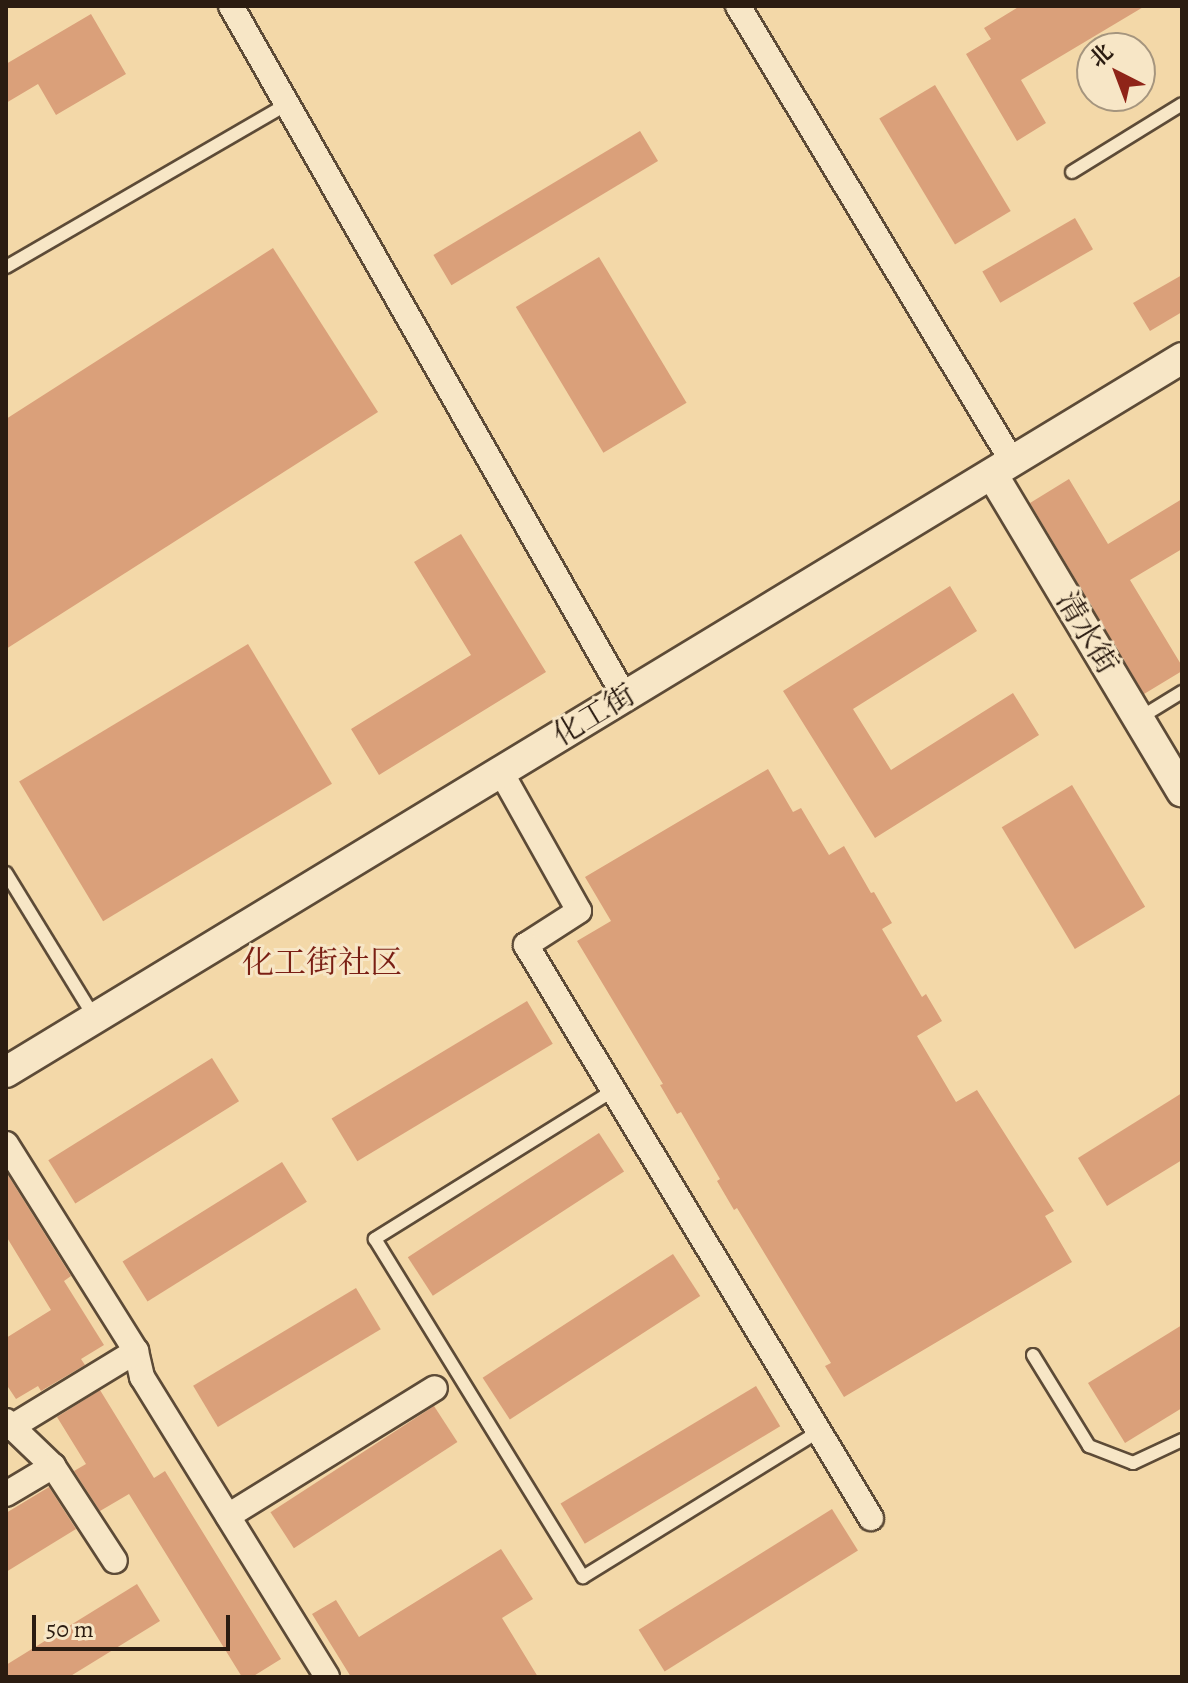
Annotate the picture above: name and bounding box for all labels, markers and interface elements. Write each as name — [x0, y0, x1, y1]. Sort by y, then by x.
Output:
north arrow — [1076, 32, 1156, 112]
text: 北 — [1083, 37, 1119, 74]
street label: 清水街 — [1048, 585, 1126, 681]
street label: 化工街 — [546, 676, 642, 754]
district label: 化工街社区 — [242, 943, 402, 981]
scale bar — [36, 1599, 234, 1649]
text: 50 m — [46, 1613, 94, 1645]

